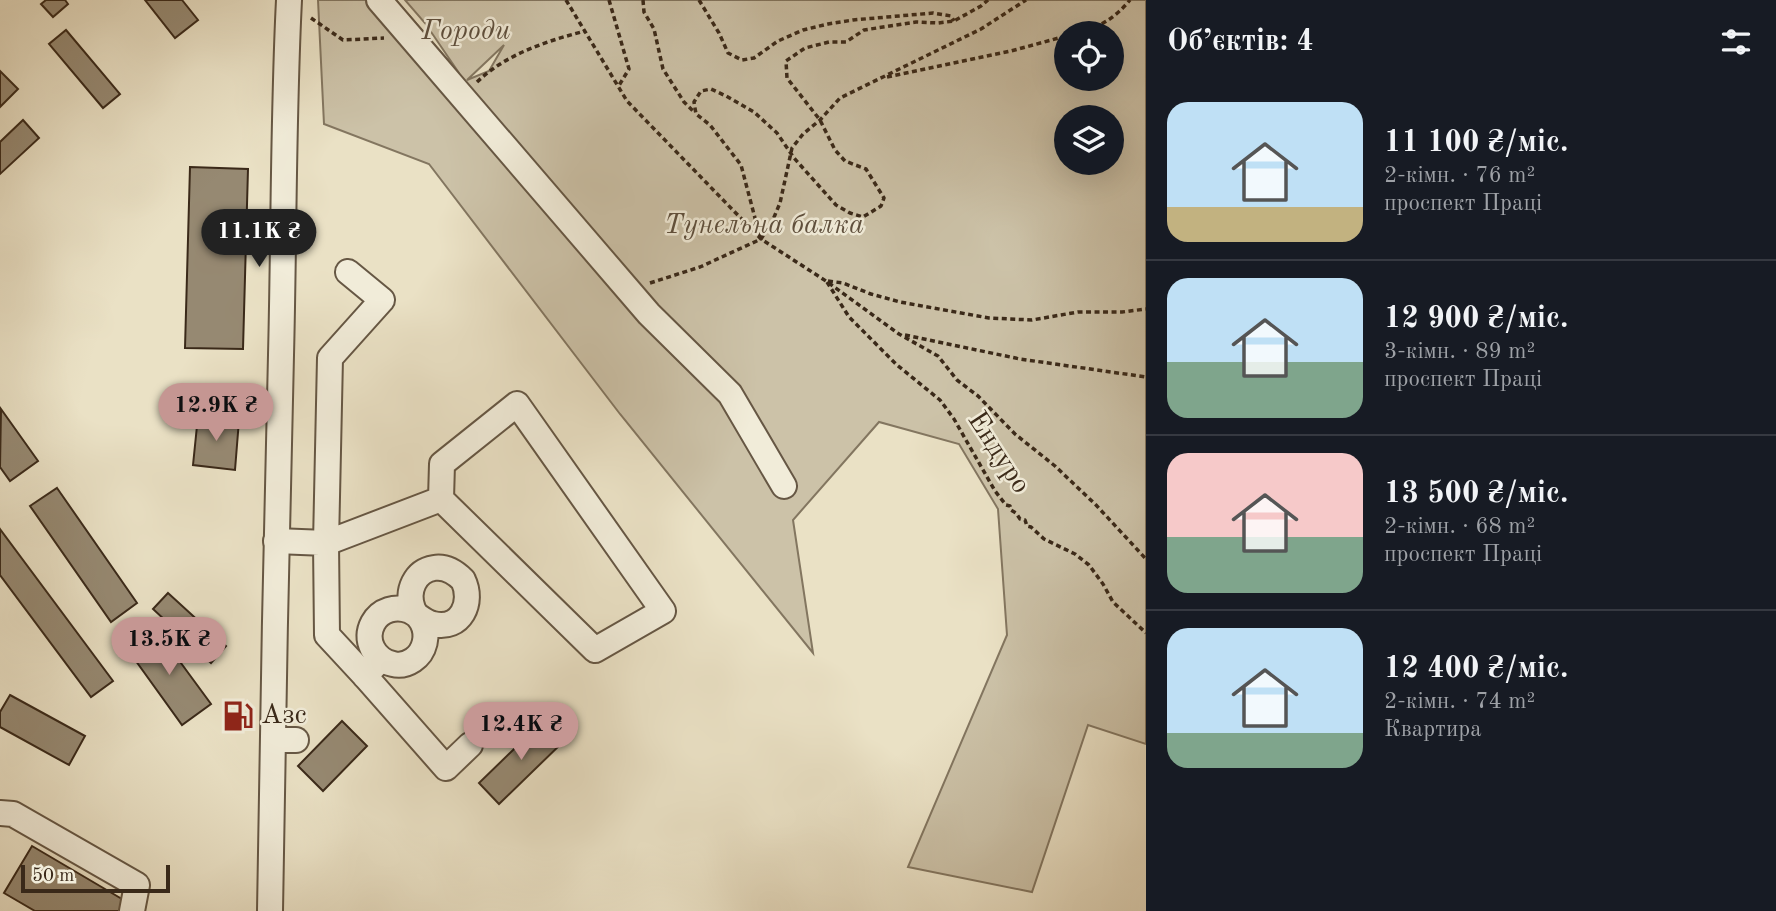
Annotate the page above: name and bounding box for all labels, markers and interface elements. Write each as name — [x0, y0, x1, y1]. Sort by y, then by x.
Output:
park label: Городи — [420, 18, 511, 46]
map controls — [1054, 21, 1124, 175]
button: locate — [1054, 21, 1124, 91]
icon: filters — [1717, 23, 1755, 61]
text: Об’єктів: 4 — [1167, 27, 1314, 57]
button: layers — [1054, 105, 1124, 175]
text: 11 100 ₴/міс. — [1384, 128, 1568, 158]
icon: home — [1223, 130, 1307, 214]
text: 2-кімн. · 76 m² — [1384, 164, 1535, 187]
text: проспект Праці — [1384, 192, 1542, 215]
pin: 11.1K ₴ — [194, 210, 324, 269]
park label: Тунельна балка — [664, 212, 864, 240]
text: 11.1K ₴ — [217, 220, 301, 243]
text: 12 900 ₴/міс. — [1384, 304, 1568, 334]
icon: home — [1223, 306, 1307, 390]
text: 3-кімн. · 89 m² — [1384, 340, 1535, 363]
text: проспект Праці — [1384, 368, 1542, 391]
pin: 12.9K ₴ — [151, 384, 281, 443]
text: 12.9K ₴ — [174, 394, 258, 417]
street label: Ендуро — [961, 407, 1035, 499]
text: 13 500 ₴/міс. — [1384, 479, 1568, 509]
icon: home — [1223, 481, 1307, 565]
text: 2-кімн. · 68 m² — [1384, 515, 1535, 538]
text: проспект Праці — [1384, 543, 1542, 566]
pin: 13.5K ₴ — [104, 618, 234, 677]
text: 13.5K ₴ — [127, 628, 211, 651]
text: 12 400 ₴/міс. — [1384, 654, 1568, 684]
icon: home — [1223, 656, 1307, 740]
text: 2-кімн. · 74 m² — [1384, 690, 1535, 713]
fuel station icon: Азс — [221, 699, 255, 733]
place label: Азс — [261, 702, 307, 730]
pin: 12.4K ₴ — [456, 702, 586, 762]
text: 12.4K ₴ — [479, 713, 563, 736]
text: Квартира — [1384, 718, 1482, 741]
scale bar — [21, 862, 170, 894]
text: 50 m — [32, 867, 74, 886]

